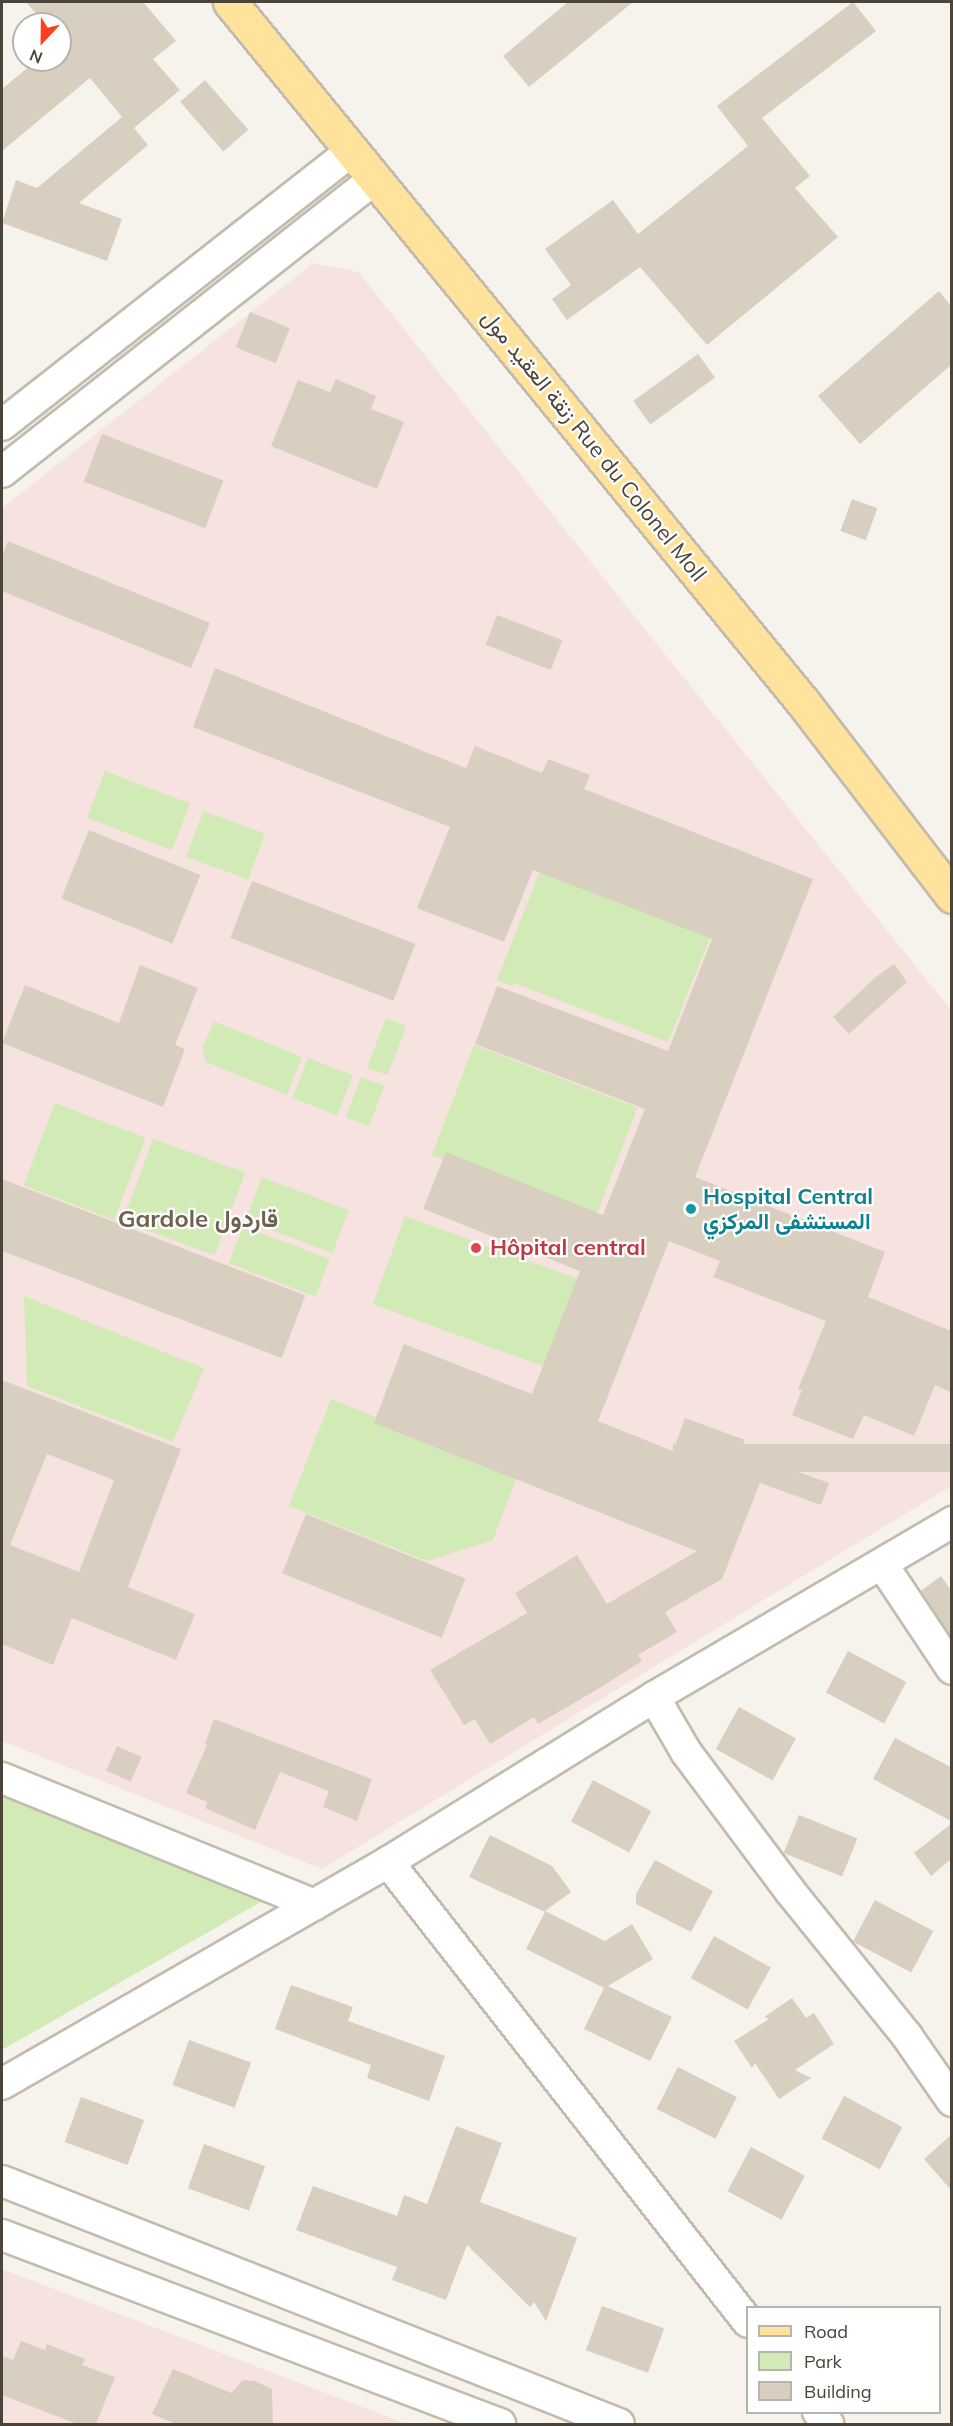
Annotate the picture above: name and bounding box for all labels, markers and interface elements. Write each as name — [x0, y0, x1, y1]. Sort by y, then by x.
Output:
north arrow — [12, 12, 72, 72]
text: N — [27, 45, 45, 68]
street label: زنقة العقيد مول Rue du Colonel Moll — [476, 305, 712, 587]
place label: Hospital Central المستشفى المركزي — [703, 1183, 873, 1234]
marker: Hospital Central المستشفى المركزي — [684, 1202, 698, 1216]
district label: Gardole قاردول — [118, 1205, 278, 1233]
place label: Hôpital central — [490, 1235, 646, 1261]
marker: Hôpital central — [467, 1239, 485, 1257]
legend — [746, 2306, 941, 2414]
text: Road — [804, 2320, 848, 2343]
text: Park — [804, 2350, 842, 2373]
text: Building — [804, 2380, 872, 2403]

